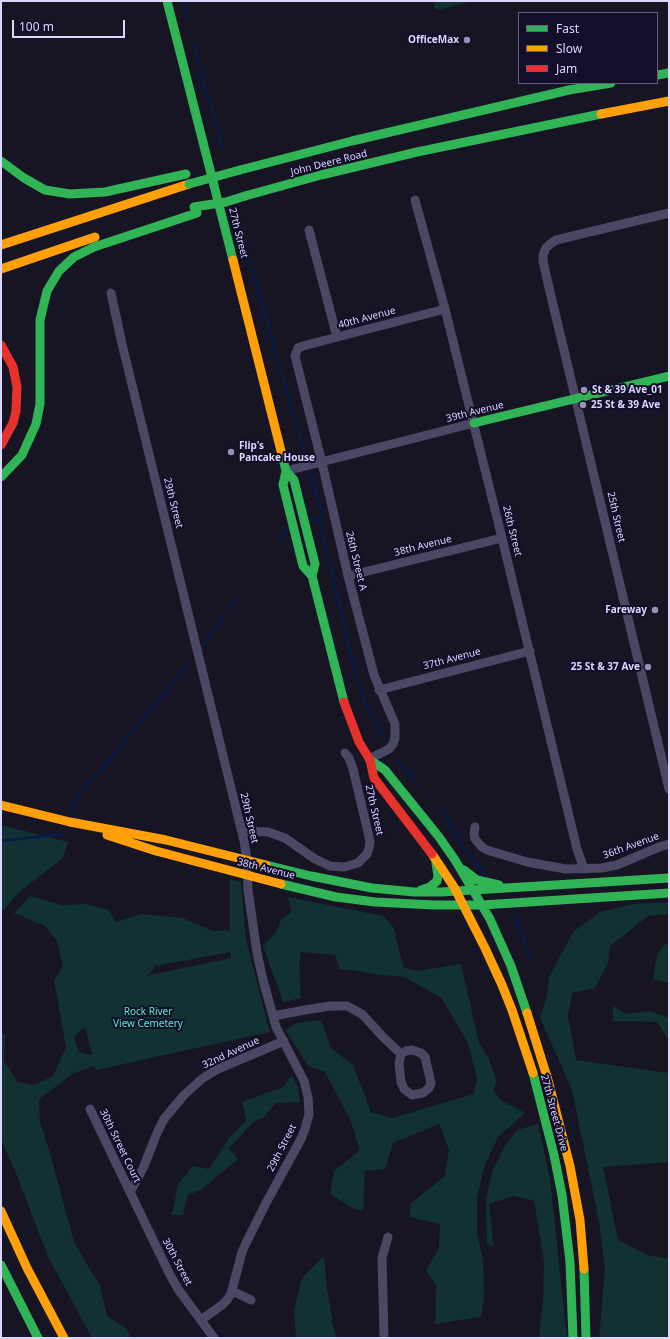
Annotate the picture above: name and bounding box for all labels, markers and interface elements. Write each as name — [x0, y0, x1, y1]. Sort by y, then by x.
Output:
scale bar — [14, 12, 127, 38]
legend — [518, 12, 658, 84]
text: 100 m — [19, 18, 54, 35]
text: Fast — [556, 20, 579, 37]
place label: OfficeMax — [408, 34, 459, 46]
marker: OfficeMax — [462, 35, 472, 45]
text: Slow — [556, 40, 582, 57]
text: Jam — [556, 60, 577, 77]
street label: John Deere Road — [289, 148, 369, 178]
street label: 27th Street — [226, 206, 250, 260]
street label: 40th Avenue — [337, 305, 397, 331]
place label: St & 39 Ave_01 — [592, 384, 663, 396]
marker: St & 39 Ave_01 — [579, 385, 589, 395]
street label: 39th Avenue — [445, 399, 505, 425]
place label: 25 St & 39 Ave — [591, 399, 660, 411]
marker: 25 St & 39 Ave — [578, 400, 588, 410]
place label: Flip's Pancake House — [239, 440, 315, 464]
marker: Flip's Pancake House — [226, 447, 236, 457]
street label: 29th Street — [161, 476, 185, 530]
street label: 25th Street — [604, 490, 628, 544]
street label: 26th Street — [500, 504, 524, 558]
street label: 26th Street A — [343, 530, 369, 592]
street label: 38th Avenue — [393, 533, 453, 559]
place label: Fareway — [605, 604, 647, 616]
marker: Fareway — [650, 605, 660, 615]
street label: 37th Avenue — [422, 646, 482, 672]
place label: 25 St & 37 Ave — [571, 661, 640, 673]
marker: 25 St & 37 Ave — [643, 662, 653, 672]
street label: 27th Street — [362, 783, 386, 837]
street label: 29th Street — [237, 791, 261, 845]
street label: 36th Avenue — [601, 830, 661, 862]
street label: 38th Avenue — [236, 856, 296, 882]
park label: Rock River View Cemetery — [113, 1006, 183, 1030]
street label: 32nd Avenue — [201, 1035, 261, 1071]
street label: 27th Street Drive — [538, 1073, 570, 1153]
street label: 30th Street Court — [97, 1107, 143, 1185]
street label: 29th Street — [265, 1122, 299, 1174]
street label: 30th Street — [160, 1236, 194, 1288]

